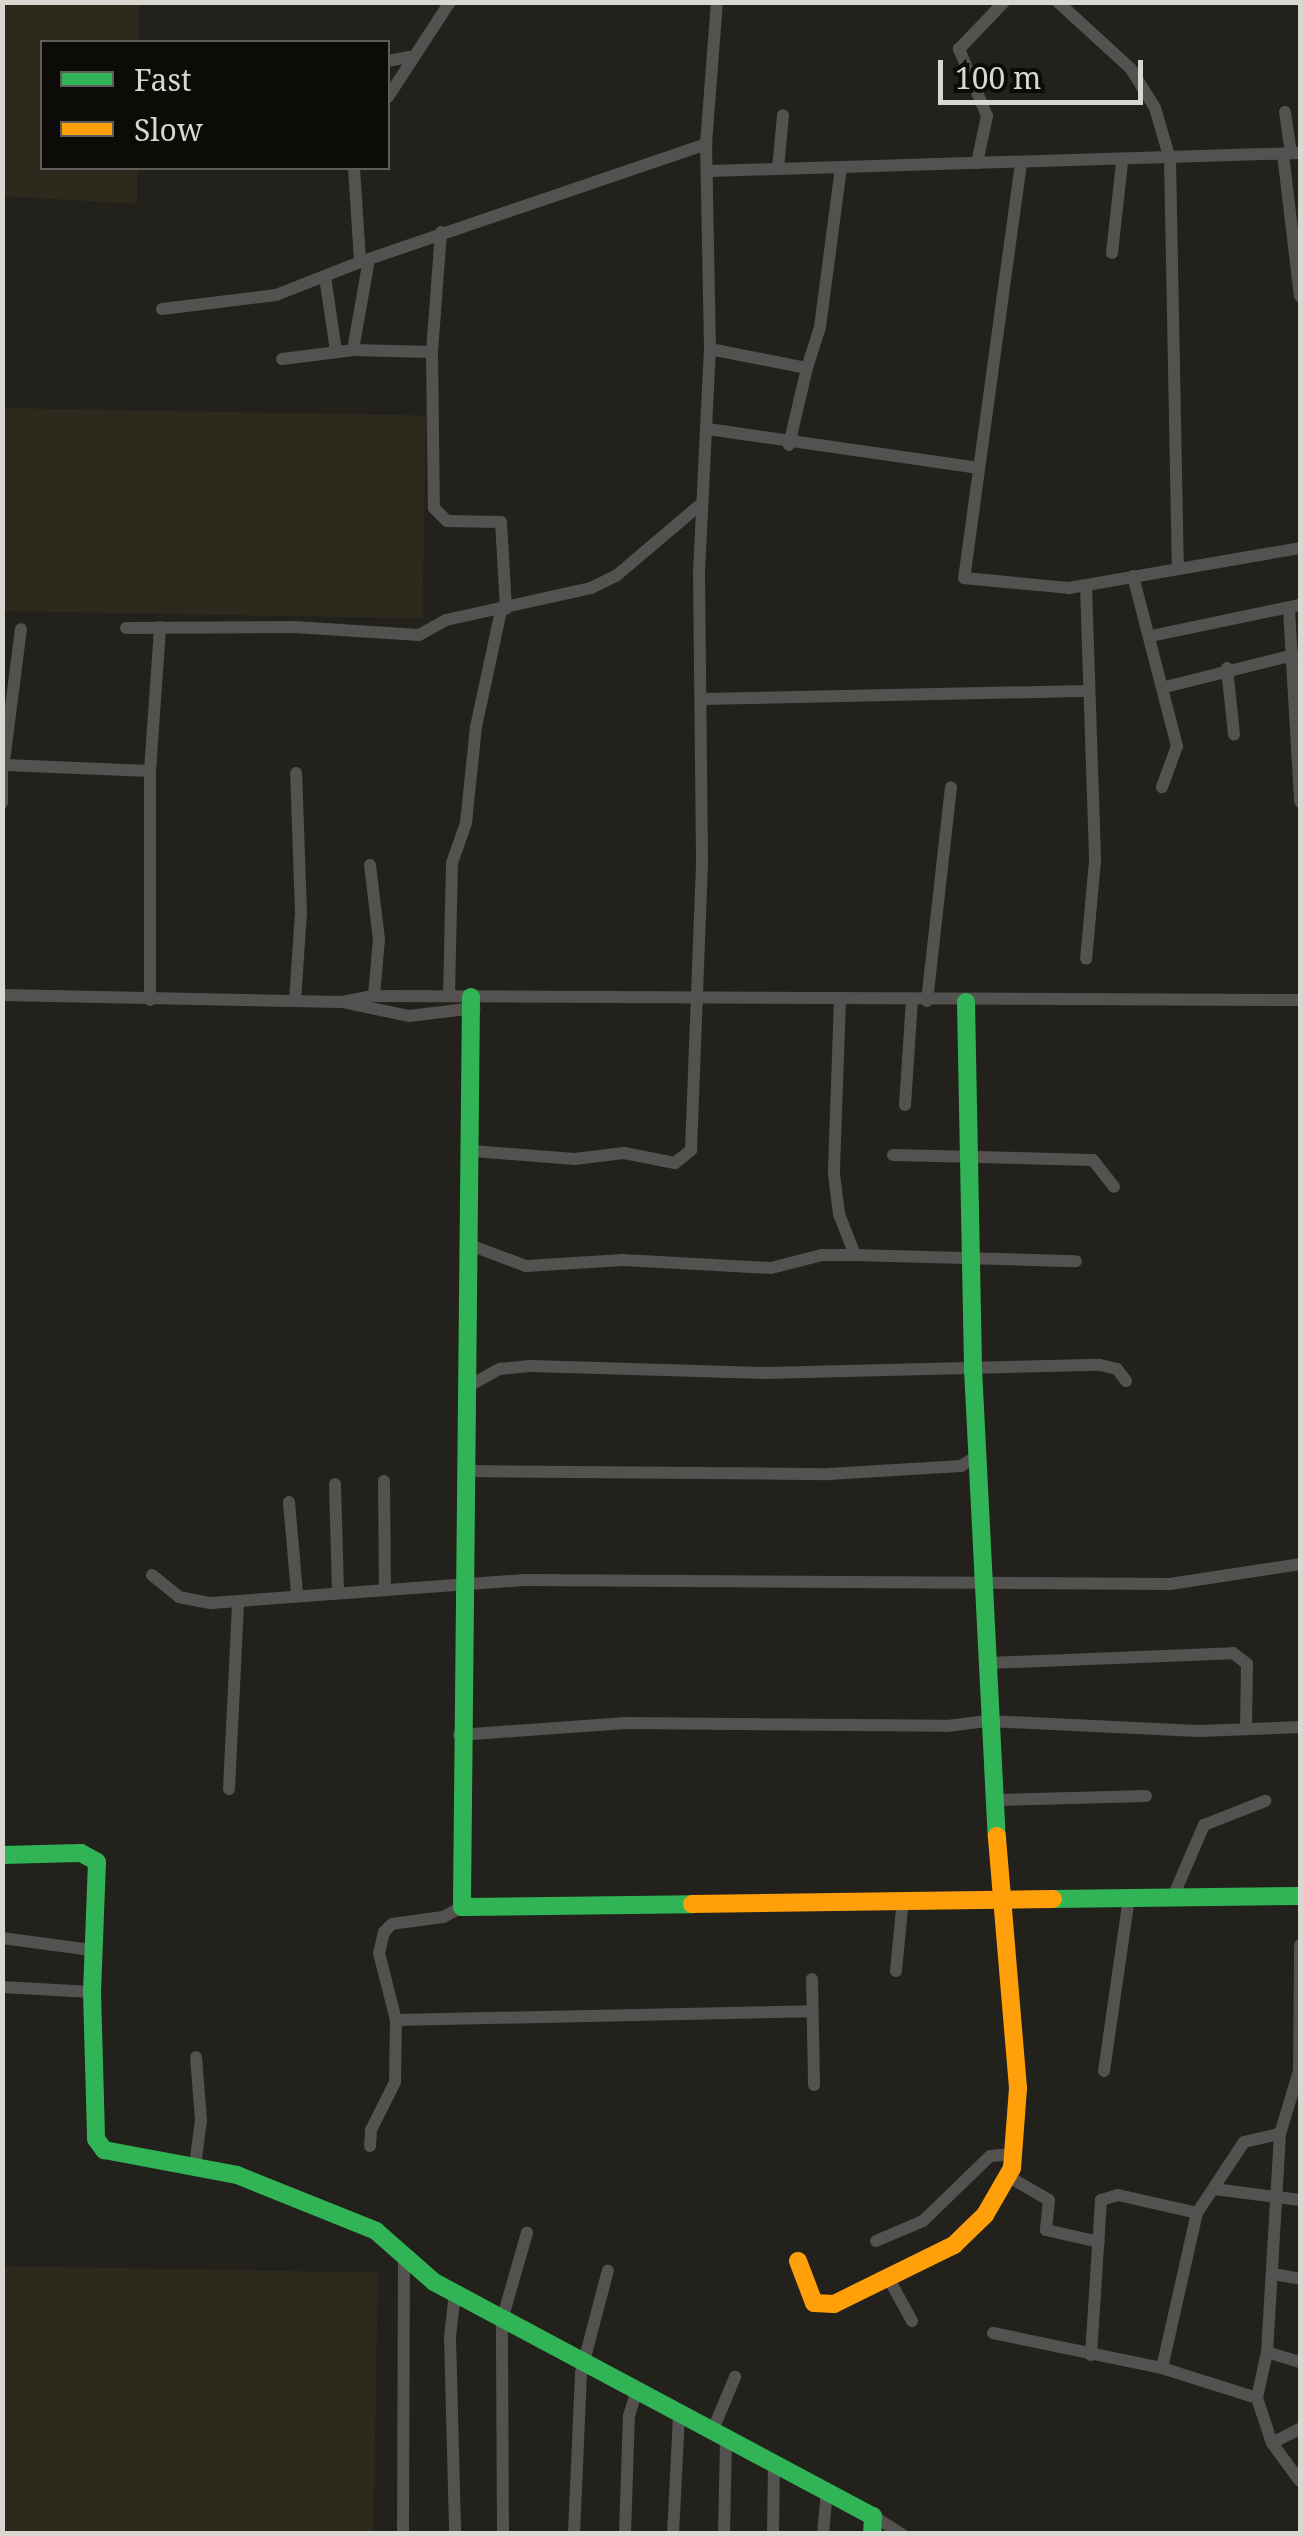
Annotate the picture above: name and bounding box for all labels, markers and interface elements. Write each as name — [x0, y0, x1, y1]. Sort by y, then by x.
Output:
legend — [40, 40, 390, 170]
scale bar — [943, 40, 1148, 102]
text: 100 m — [955, 57, 1041, 98]
text: Fast — [134, 59, 191, 100]
text: Slow — [134, 109, 203, 150]

